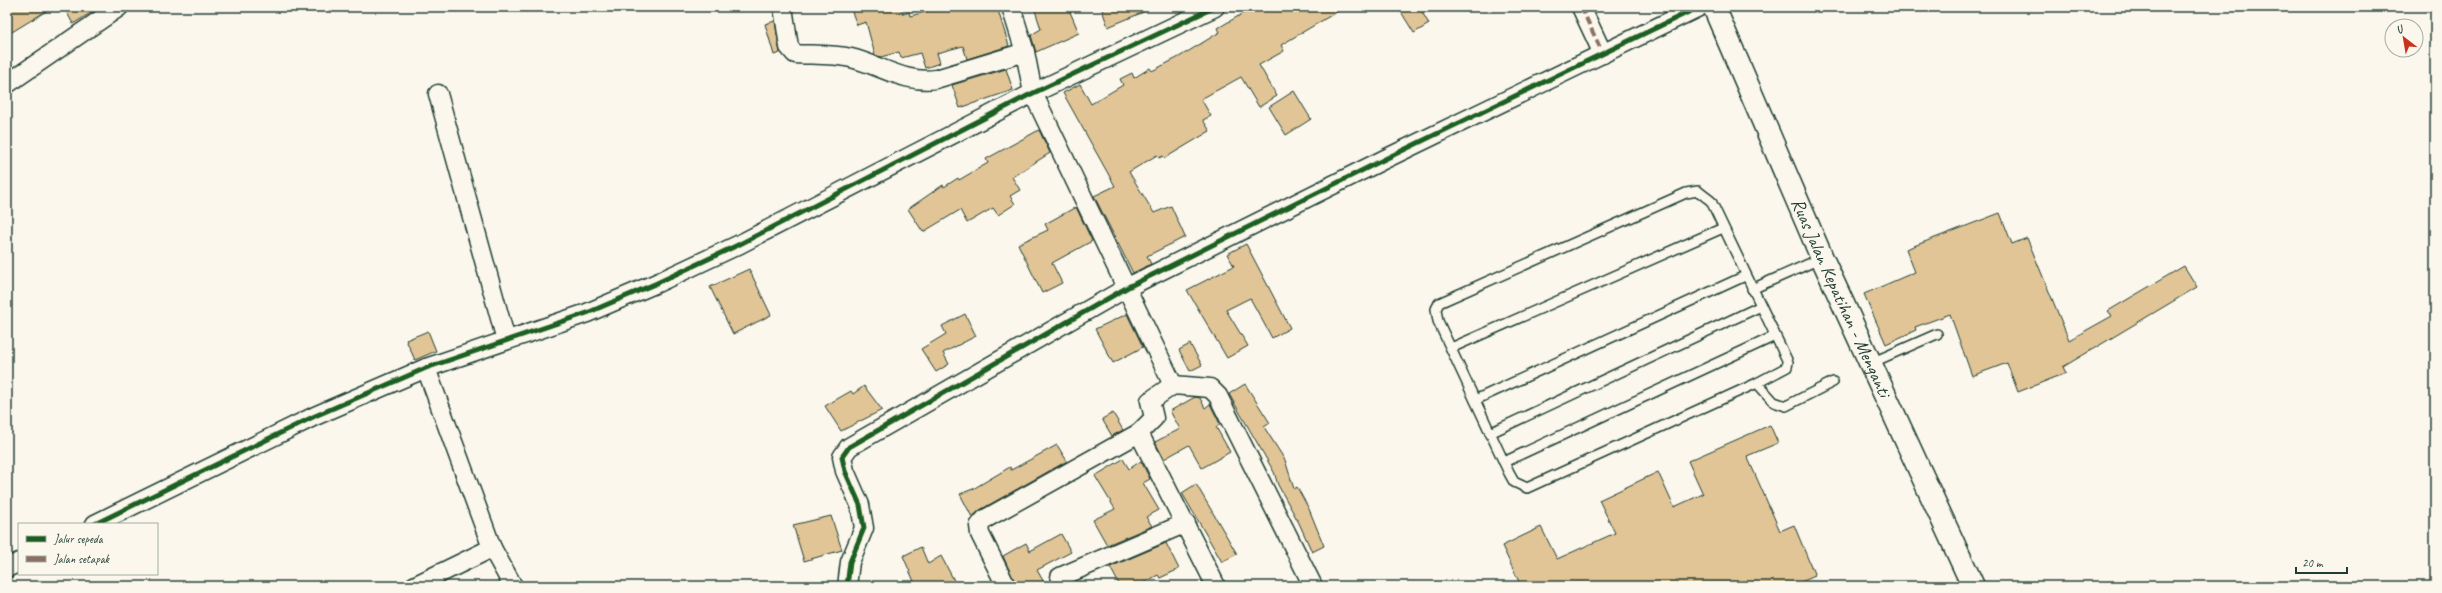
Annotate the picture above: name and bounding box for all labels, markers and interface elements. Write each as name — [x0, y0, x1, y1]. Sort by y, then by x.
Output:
north arrow — [2384, 18, 2424, 58]
text: U — [2393, 21, 2407, 37]
street label: Ruas Jalan Kepatihan - Menganti — [1786, 194, 1897, 403]
legend — [18, 523, 158, 575]
text: Jalur sepeda — [53, 531, 104, 547]
scale bar — [2296, 549, 2347, 575]
text: Jalan setapak — [53, 551, 110, 567]
text: 20 m — [2302, 555, 2324, 571]

